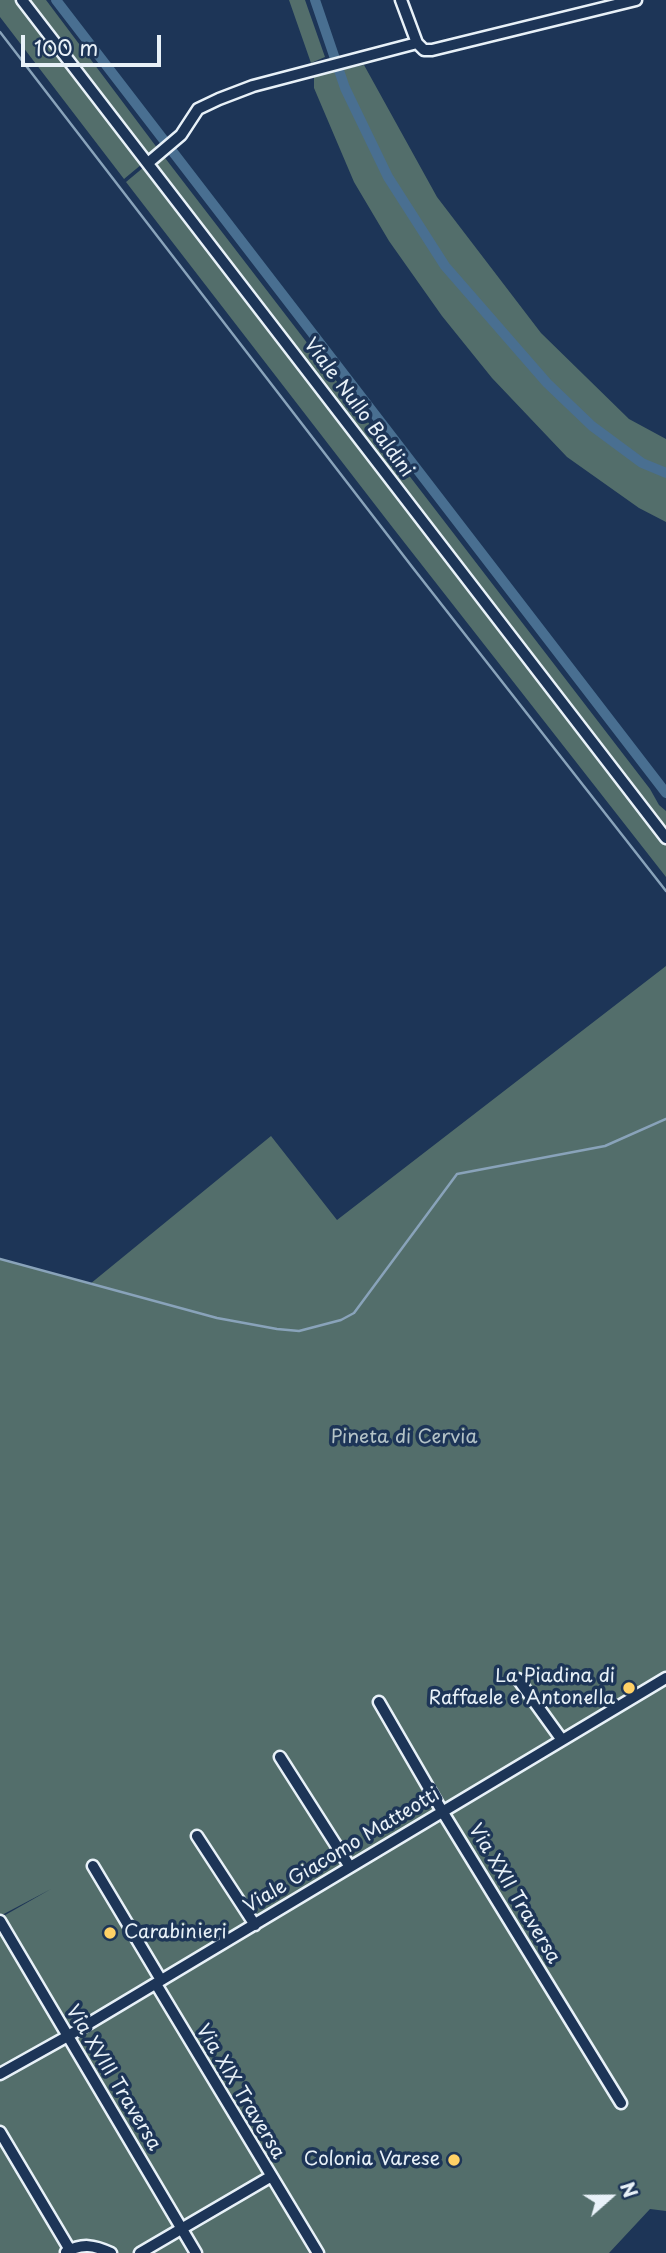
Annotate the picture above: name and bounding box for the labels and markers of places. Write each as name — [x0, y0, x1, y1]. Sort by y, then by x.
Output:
place label: La Piadina di Raffaele e Antonella — [428, 1666, 615, 1710]
marker: La Piadina di Raffaele e Antonella — [621, 1680, 637, 1696]
place label: Carabinieri — [124, 1922, 227, 1944]
marker: Carabinieri — [102, 1925, 118, 1941]
place label: Colonia Varese — [304, 2149, 440, 2171]
marker: Colonia Varese — [446, 2152, 462, 2168]

